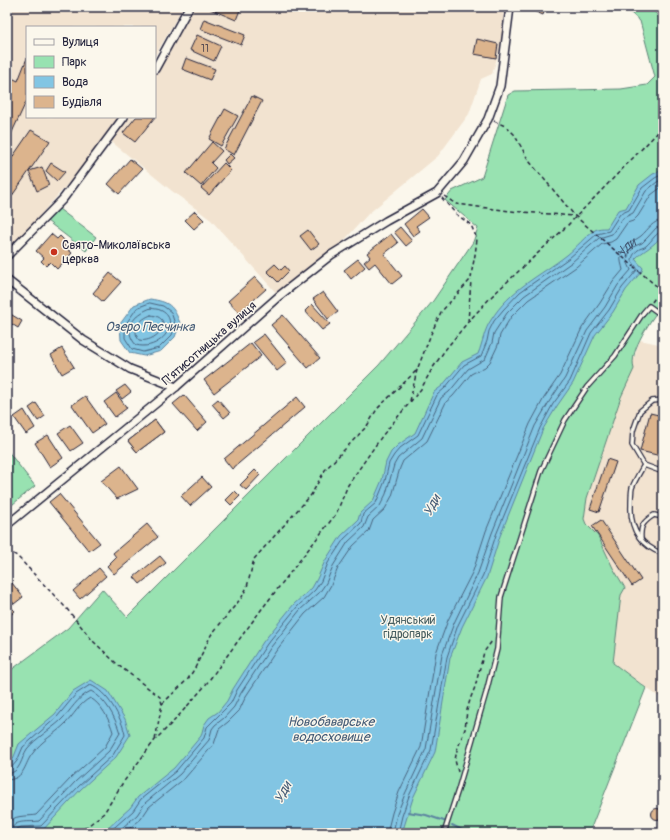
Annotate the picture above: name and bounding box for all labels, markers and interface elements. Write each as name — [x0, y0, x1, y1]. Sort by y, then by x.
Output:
legend — [26, 26, 156, 118]
text: Вулиця — [62, 35, 99, 50]
house number: 11 — [201, 43, 209, 55]
text: Парк — [62, 55, 87, 70]
text: Вода — [62, 75, 88, 90]
text: Будівля — [62, 95, 102, 110]
water label: Уди — [614, 233, 641, 259]
place label: Свято-Миколаївська церква — [62, 238, 171, 267]
marker: Свято-Миколаївська церква — [49, 247, 59, 257]
street label: П’ятисотницька вулиця — [159, 298, 260, 388]
water label: Озеро Песчинка — [105, 319, 196, 335]
water label: Уди — [420, 490, 445, 519]
park label: Удянський гідропарк — [381, 613, 436, 642]
water label: Новобаварське водосховище — [288, 714, 376, 745]
water label: Уди — [271, 777, 296, 806]

